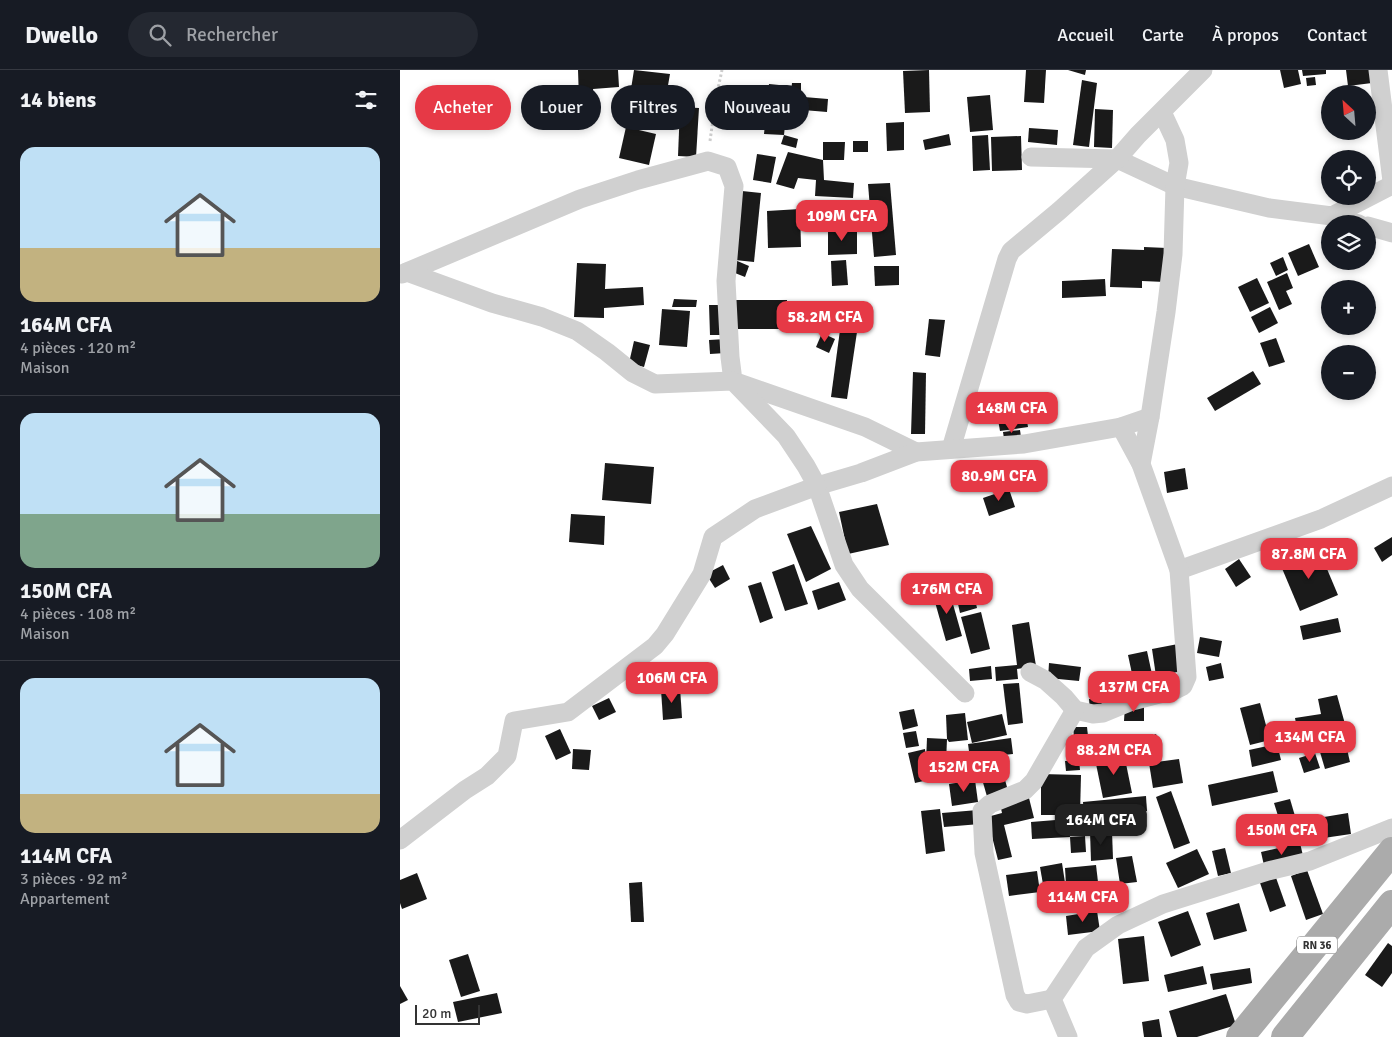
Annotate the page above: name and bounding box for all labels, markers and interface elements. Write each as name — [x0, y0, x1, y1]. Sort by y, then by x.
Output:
search box — [128, 12, 478, 57]
text: Dwello — [25, 20, 98, 50]
icon: search — [146, 21, 174, 49]
text: Rechercher — [186, 23, 278, 47]
text: Accueil — [1057, 24, 1114, 46]
text: Carte — [1142, 24, 1184, 46]
text: À propos — [1212, 24, 1279, 46]
text: Contact — [1307, 24, 1367, 46]
chip: Acheter — [415, 85, 511, 130]
chip: Louer — [521, 85, 601, 130]
chip: Filtres — [611, 85, 695, 130]
chip: Nouveau — [705, 85, 809, 130]
north arrow — [1321, 85, 1376, 140]
map controls — [1321, 85, 1376, 400]
icon: filters — [352, 86, 380, 114]
text: 14 biens — [20, 87, 96, 113]
button: locate — [1321, 150, 1376, 205]
icon: home — [155, 180, 245, 270]
pin: 109M CFA — [790, 200, 894, 242]
text: 109M CFA — [807, 206, 877, 226]
button: layers — [1321, 215, 1376, 270]
button: + — [1321, 280, 1376, 335]
pin: 58.2M CFA — [768, 300, 882, 343]
text: 58.2M CFA — [788, 307, 862, 327]
text: 164M CFA — [20, 312, 112, 338]
text: 4 pièces · 120 m² — [20, 338, 136, 358]
button: − — [1321, 345, 1376, 400]
text: Maison — [20, 358, 69, 378]
pin: 148M CFA — [960, 392, 1064, 434]
text: 148M CFA — [977, 398, 1047, 418]
icon: home — [155, 445, 245, 535]
pin: 80.9M CFA — [942, 460, 1056, 502]
text: 80.9M CFA — [962, 466, 1036, 486]
pin: 87.8M CFA — [1252, 538, 1366, 580]
text: 87.8M CFA — [1272, 544, 1346, 564]
pin: 176M CFA — [895, 572, 999, 615]
text: 150M CFA — [20, 578, 112, 604]
text: 176M CFA — [912, 579, 982, 599]
text: 4 pièces · 108 m² — [20, 604, 136, 624]
text: Maison — [20, 624, 69, 644]
pin: 106M CFA — [620, 662, 724, 704]
text: 106M CFA — [637, 668, 707, 688]
pin: 137M CFA — [1082, 670, 1186, 713]
text: 137M CFA — [1099, 677, 1169, 697]
icon: home — [155, 710, 245, 800]
pin: 134M CFA — [1258, 720, 1362, 763]
text: 134M CFA — [1275, 727, 1345, 747]
pin: 88.2M CFA — [1057, 734, 1171, 776]
text: 88.2M CFA — [1077, 740, 1151, 760]
pin: 152M CFA — [912, 750, 1016, 793]
text: 152M CFA — [929, 757, 999, 777]
pin: 164M CFA — [1049, 804, 1153, 846]
text: 164M CFA — [1066, 810, 1136, 830]
pin: 150M CFA — [1230, 814, 1334, 856]
text: 150M CFA — [1247, 820, 1317, 840]
text: 114M CFA — [20, 843, 112, 869]
text: 3 pièces · 92 m² — [20, 869, 128, 889]
pin: 114M CFA — [1031, 880, 1135, 923]
text: 114M CFA — [1048, 887, 1118, 907]
text: Appartement — [20, 889, 110, 909]
road number: RN 36 — [1297, 936, 1337, 954]
scale bar — [415, 1002, 480, 1025]
text: 20 m — [422, 1005, 451, 1022]

